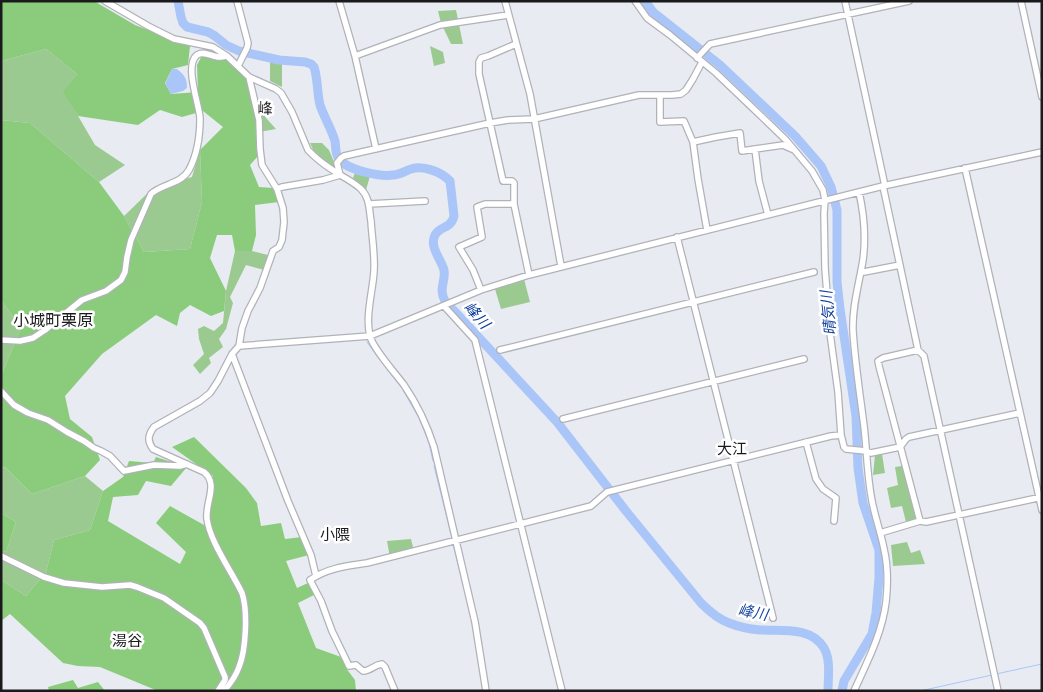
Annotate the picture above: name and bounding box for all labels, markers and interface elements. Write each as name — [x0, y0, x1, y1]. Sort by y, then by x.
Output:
district label: 峰 — [257, 99, 273, 118]
water label: 晴気川 — [816, 288, 840, 336]
water label: 峰川 — [460, 297, 495, 334]
district label: 小城町栗原 — [13, 310, 93, 331]
district label: 大江 — [717, 439, 747, 458]
district label: 小隈 — [320, 525, 350, 544]
water label: 峰川 — [737, 600, 771, 624]
district label: 湯谷 — [112, 631, 142, 650]

